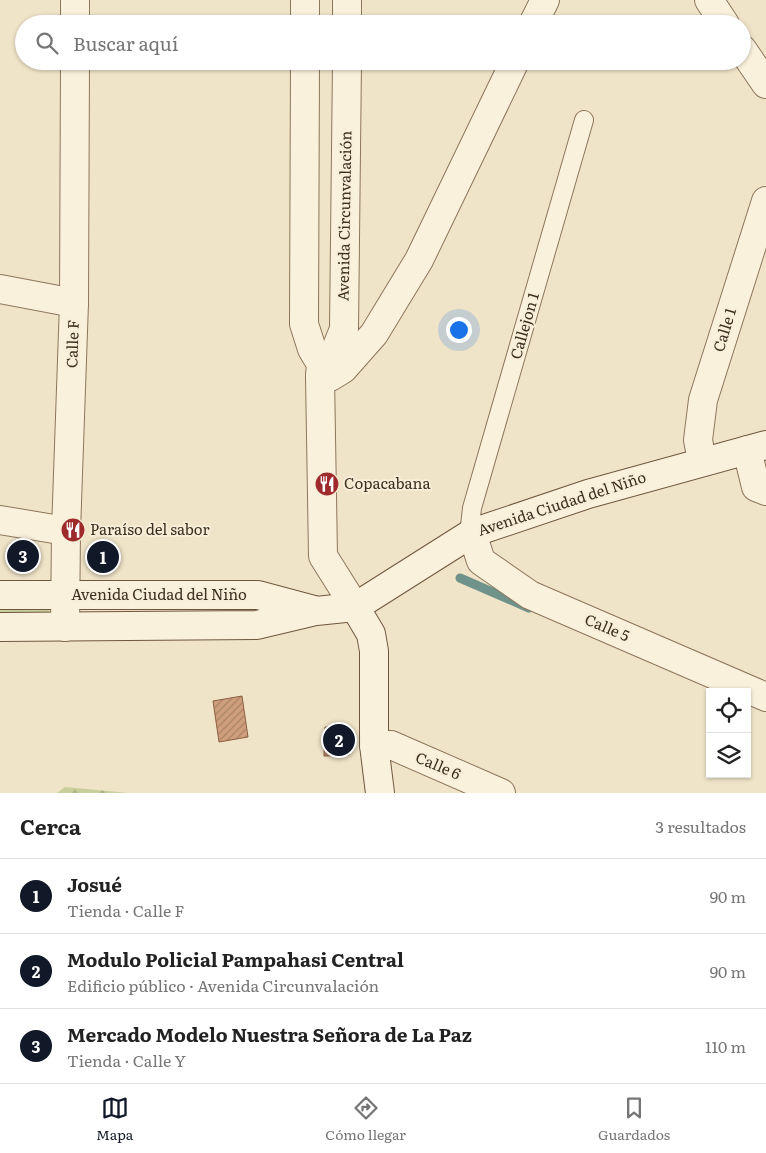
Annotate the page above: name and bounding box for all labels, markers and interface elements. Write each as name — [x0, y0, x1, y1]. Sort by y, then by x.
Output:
search box — [15, 15, 751, 70]
icon: search — [33, 29, 61, 57]
text: Buscar aquí — [73, 29, 178, 57]
street label: Avenida Circunvalación — [331, 130, 356, 301]
street label: Callejon 1 — [503, 290, 544, 362]
street label: Calle 1 — [706, 305, 741, 355]
your location — [446, 317, 472, 343]
street label: Calle F — [59, 319, 84, 369]
street label: Avenida Ciudad del Niño — [474, 464, 649, 541]
restaurant icon: Copacabana — [314, 471, 340, 497]
place label: Copacabana — [344, 471, 431, 494]
restaurant icon: Paraíso del sabor — [60, 517, 86, 543]
place label: Paraíso del sabor — [90, 517, 210, 540]
pin: 3 — [7, 537, 39, 575]
pin: 1 — [87, 538, 119, 576]
street label: Avenida Ciudad del Niño — [71, 582, 247, 605]
street label: Calle 5 — [582, 607, 634, 646]
map controls — [706, 688, 751, 778]
button: locate — [706, 688, 751, 733]
pin: 2 — [323, 721, 355, 759]
button: layers — [706, 733, 751, 778]
street label: Calle 6 — [412, 745, 465, 784]
text: Cerca — [20, 810, 81, 841]
text: 3 resultados — [655, 814, 746, 838]
text: Josué — [67, 870, 122, 898]
text: 1 — [33, 884, 39, 908]
text: 90 m — [710, 884, 746, 908]
text: Tienda · Calle F — [67, 898, 184, 922]
text: Modulo Policial Pampahasi Central — [67, 945, 404, 973]
text: 2 — [32, 959, 40, 983]
text: 90 m — [710, 959, 746, 983]
text: Edificio público · Avenida Circunvalación — [67, 973, 379, 997]
text: Mercado Modelo Nuestra Señora de La Paz — [67, 1020, 472, 1048]
text: 3 — [32, 1034, 40, 1058]
text: 110 m — [705, 1034, 746, 1058]
text: Tienda · Calle Y — [67, 1048, 186, 1072]
tab: Mapa — [96, 1094, 133, 1144]
tab: Cómo llegar — [325, 1094, 406, 1144]
tab: Guardados — [598, 1094, 670, 1144]

